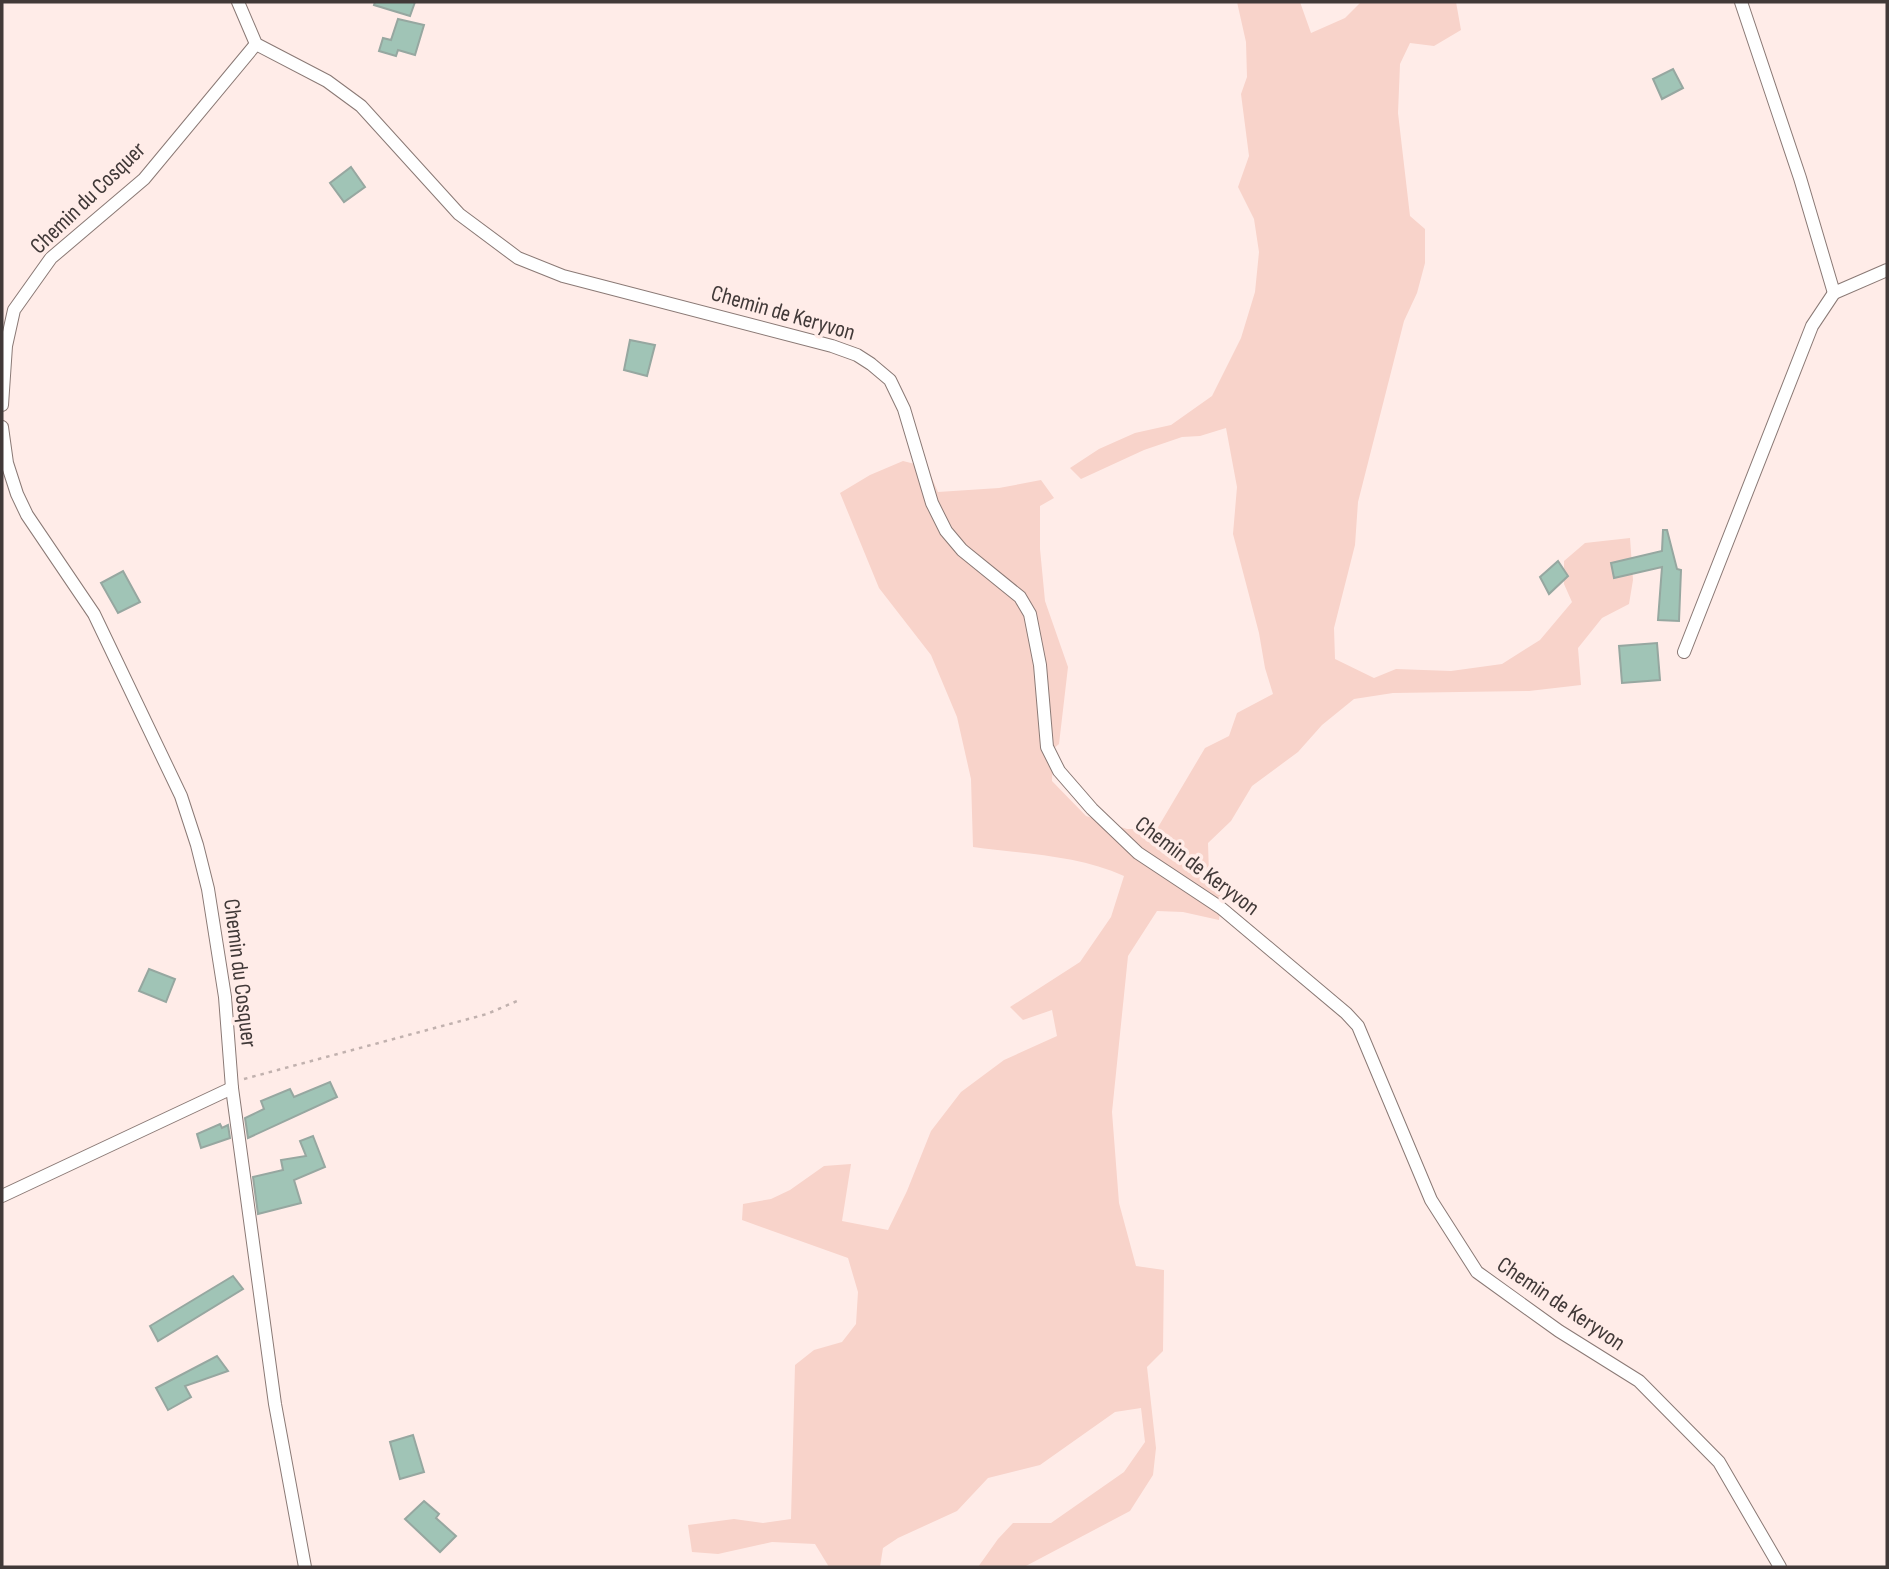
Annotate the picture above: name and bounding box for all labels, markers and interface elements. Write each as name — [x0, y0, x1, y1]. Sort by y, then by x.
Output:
street label: Chemin du Cosquer — [25, 136, 152, 260]
street label: Chemin de Keryvon — [708, 279, 858, 347]
street label: Chemin de Keryvon — [1129, 810, 1265, 922]
street label: Chemin du Cosquer — [217, 897, 263, 1049]
street label: Chemin de Keryvon — [1492, 1251, 1630, 1357]

